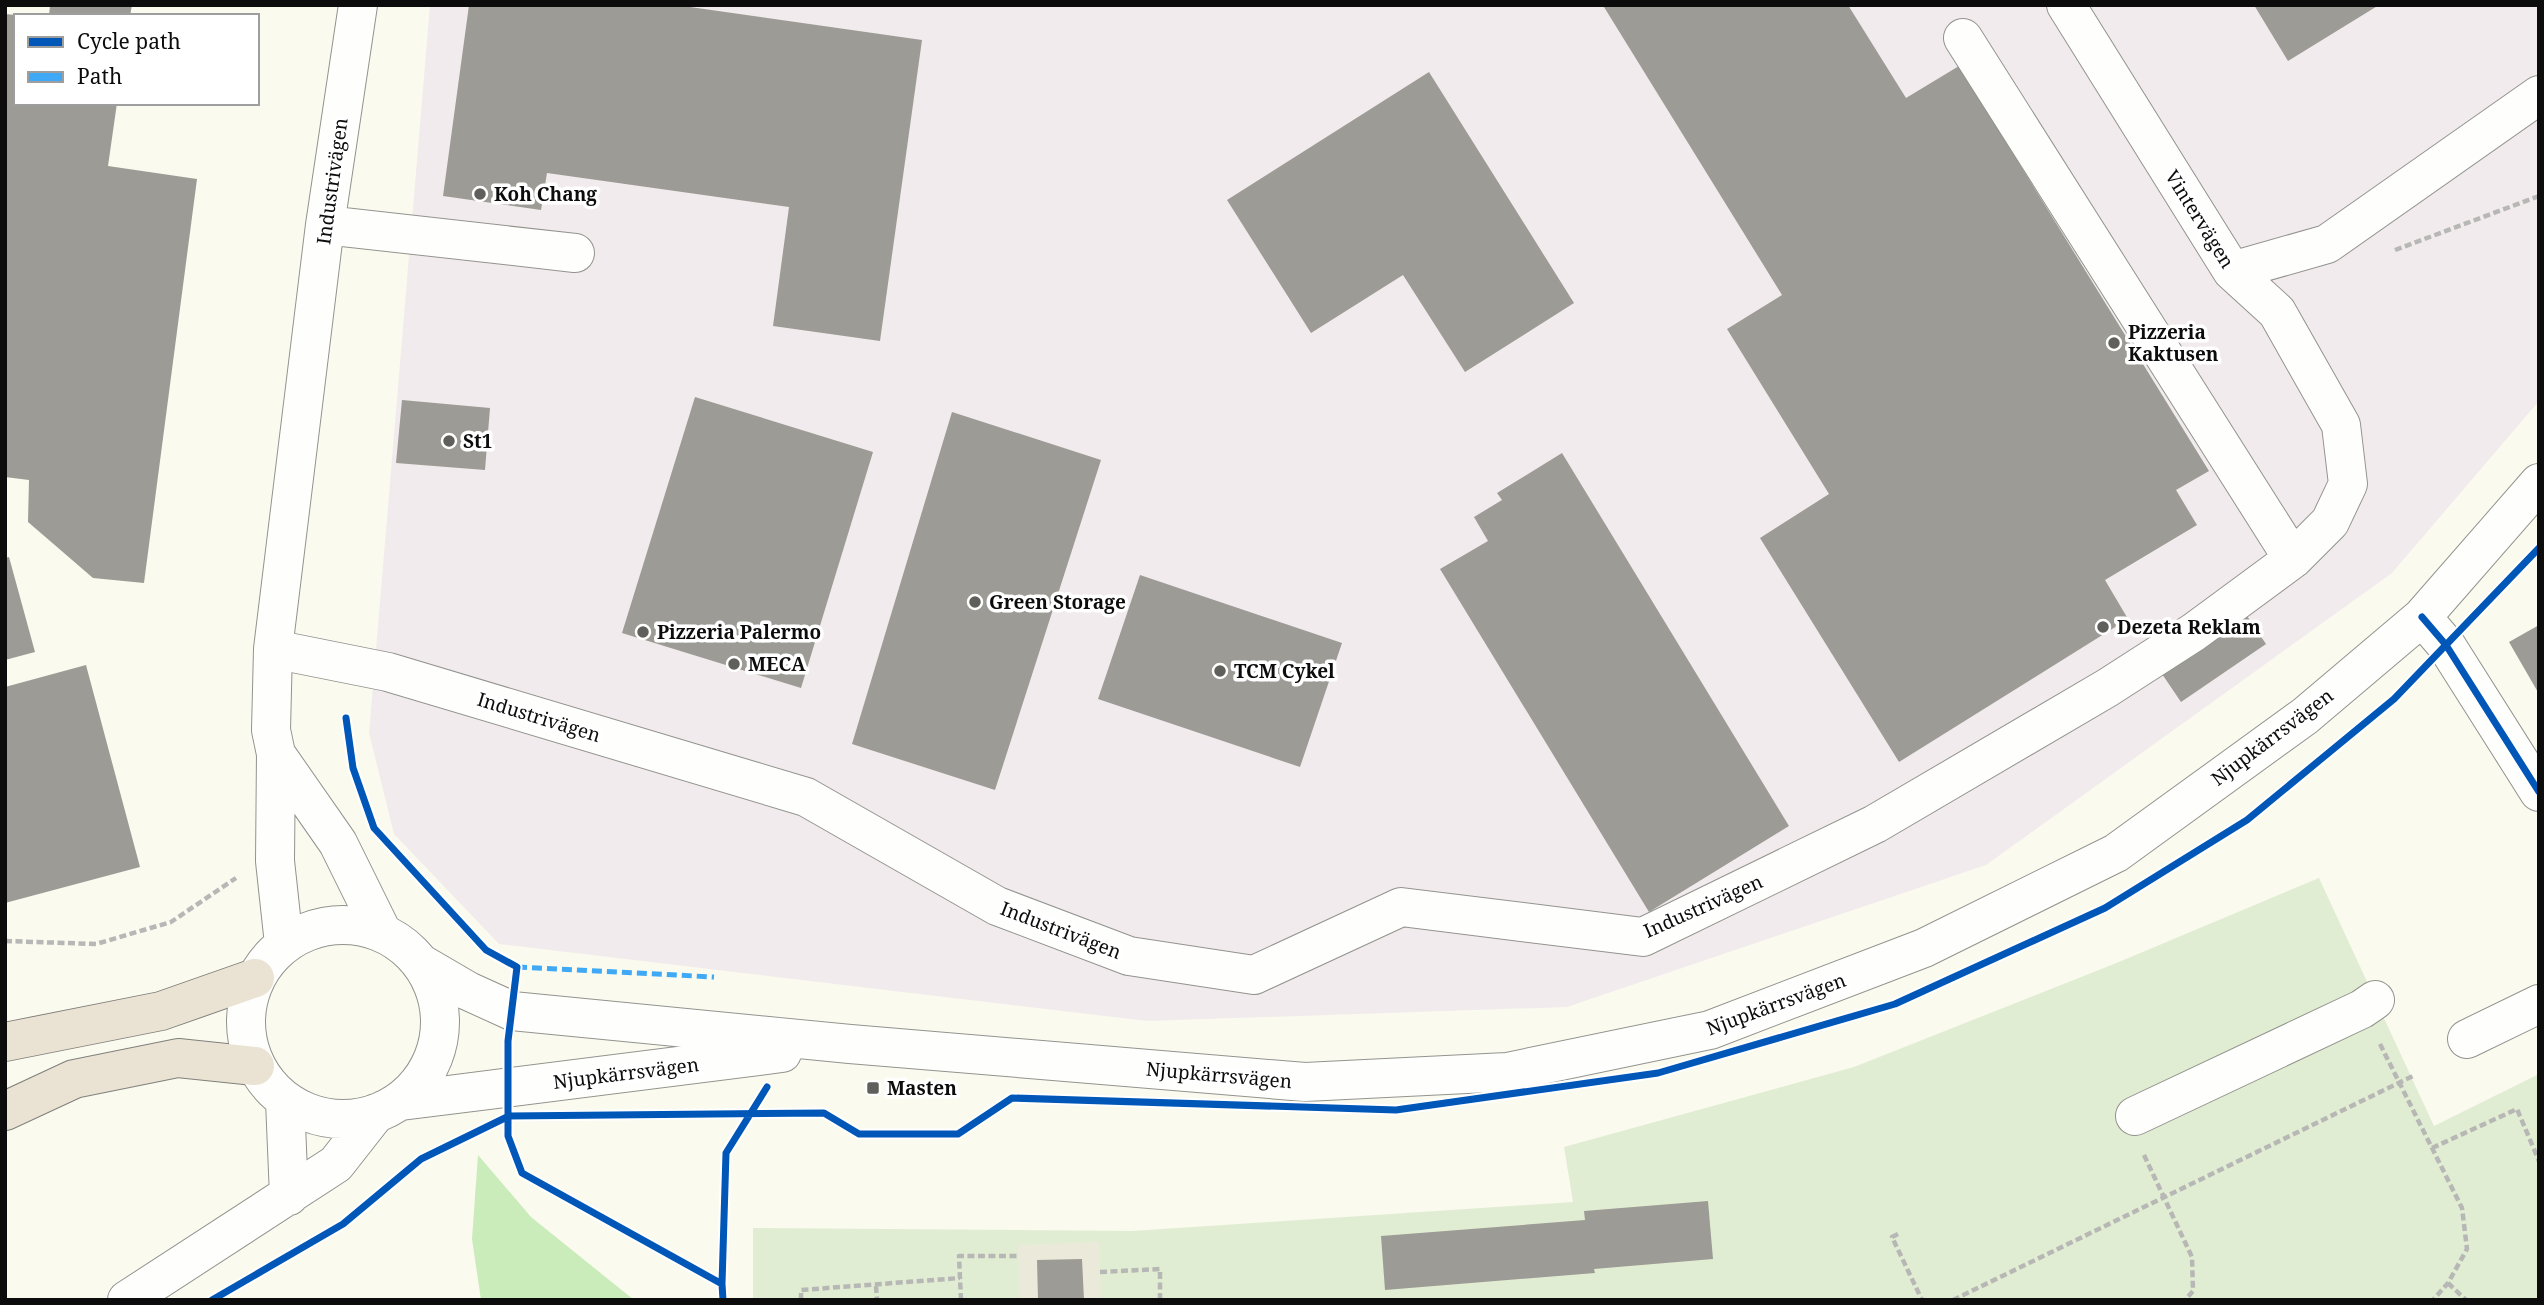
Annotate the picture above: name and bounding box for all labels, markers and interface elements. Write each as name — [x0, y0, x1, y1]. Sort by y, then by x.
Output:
legend — [14, 14, 259, 105]
text: Cycle path — [77, 27, 181, 55]
text: Path — [77, 62, 122, 90]
street label: Industrivägen — [310, 116, 354, 246]
street label: Vintervägen — [2159, 165, 2241, 273]
place label: Koh Chang — [494, 181, 597, 207]
marker: Koh Chang — [472, 186, 488, 202]
place label: Pizzeria Kaktusen — [2128, 319, 2219, 367]
marker: Pizzeria Kaktusen — [2106, 335, 2122, 351]
place label: St1 — [463, 428, 492, 454]
marker: St1 — [441, 433, 457, 449]
place label: Green Storage — [989, 589, 1126, 615]
marker: Green Storage — [967, 594, 983, 610]
place label: Dezeta Reklam — [2117, 614, 2261, 640]
place label: Pizzeria Palermo — [657, 619, 821, 645]
marker: Dezeta Reklam — [2095, 619, 2111, 635]
marker: Pizzeria Palermo — [635, 624, 651, 640]
place label: MECA — [748, 651, 806, 677]
marker: MECA — [726, 656, 742, 672]
place label: TCM Cykel — [1234, 658, 1335, 684]
marker: TCM Cykel — [1212, 663, 1228, 679]
street label: Njupkärrsvägen — [2206, 683, 2338, 791]
street label: Industrivägen — [474, 686, 604, 748]
street label: Industrivägen — [1639, 868, 1767, 944]
street label: Industrivägen — [997, 895, 1125, 965]
street label: Njupkärrsvägen — [1703, 967, 1849, 1041]
street label: Njupkärrsvägen — [552, 1051, 700, 1095]
street label: Njupkärrsvägen — [1145, 1056, 1293, 1094]
place label: Masten — [887, 1075, 957, 1101]
marker: Masten — [865, 1080, 881, 1096]

